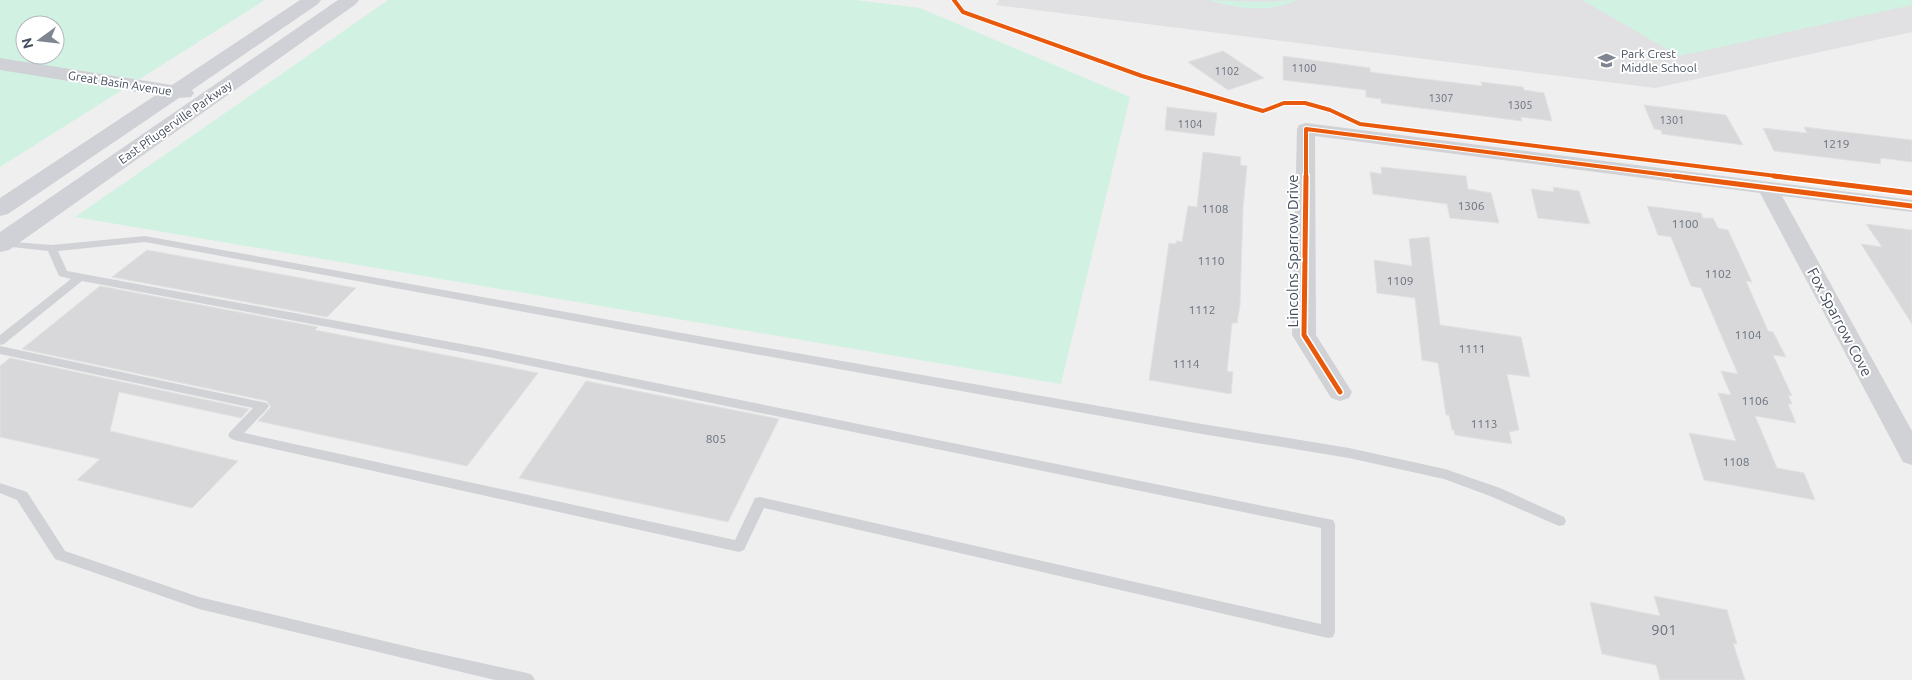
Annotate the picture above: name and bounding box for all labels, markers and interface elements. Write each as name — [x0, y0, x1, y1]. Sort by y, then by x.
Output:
north arrow — [15, 15, 65, 65]
text: N — [18, 36, 37, 50]
place label: Park Crest Middle School — [1621, 47, 1697, 74]
school or university icon: Park Crest Middle School — [1597, 50, 1617, 70]
house number: 1100 — [1292, 62, 1316, 74]
house number: 1102 — [1215, 65, 1239, 77]
street label: Great Basin Avenue — [67, 68, 173, 98]
street label: East Pflugerville Parkway — [116, 78, 234, 166]
house number: 1307 — [1429, 92, 1453, 104]
house number: 1305 — [1508, 99, 1532, 111]
house number: 1301 — [1660, 114, 1684, 126]
house number: 1104 — [1178, 118, 1202, 130]
house number: 1219 — [1822, 137, 1850, 150]
street label: Lincolns Sparrow Drive — [1284, 175, 1301, 328]
house number: 1306 — [1457, 199, 1485, 212]
house number: 1108 — [1201, 202, 1229, 215]
house number: 1100 — [1671, 217, 1699, 230]
house number: 1110 — [1197, 254, 1225, 267]
street label: Fox Sparrow Cove — [1804, 265, 1876, 379]
house number: 1102 — [1704, 267, 1732, 280]
house number: 1109 — [1386, 274, 1414, 287]
house number: 1112 — [1188, 303, 1216, 316]
house number: 1104 — [1734, 328, 1762, 341]
house number: 1111 — [1458, 342, 1486, 355]
house number: 1114 — [1172, 357, 1200, 370]
house number: 1106 — [1741, 394, 1769, 407]
house number: 1113 — [1470, 417, 1498, 430]
house number: 805 — [706, 432, 726, 445]
house number: 1108 — [1722, 455, 1750, 468]
house number: 901 — [1651, 621, 1677, 638]

